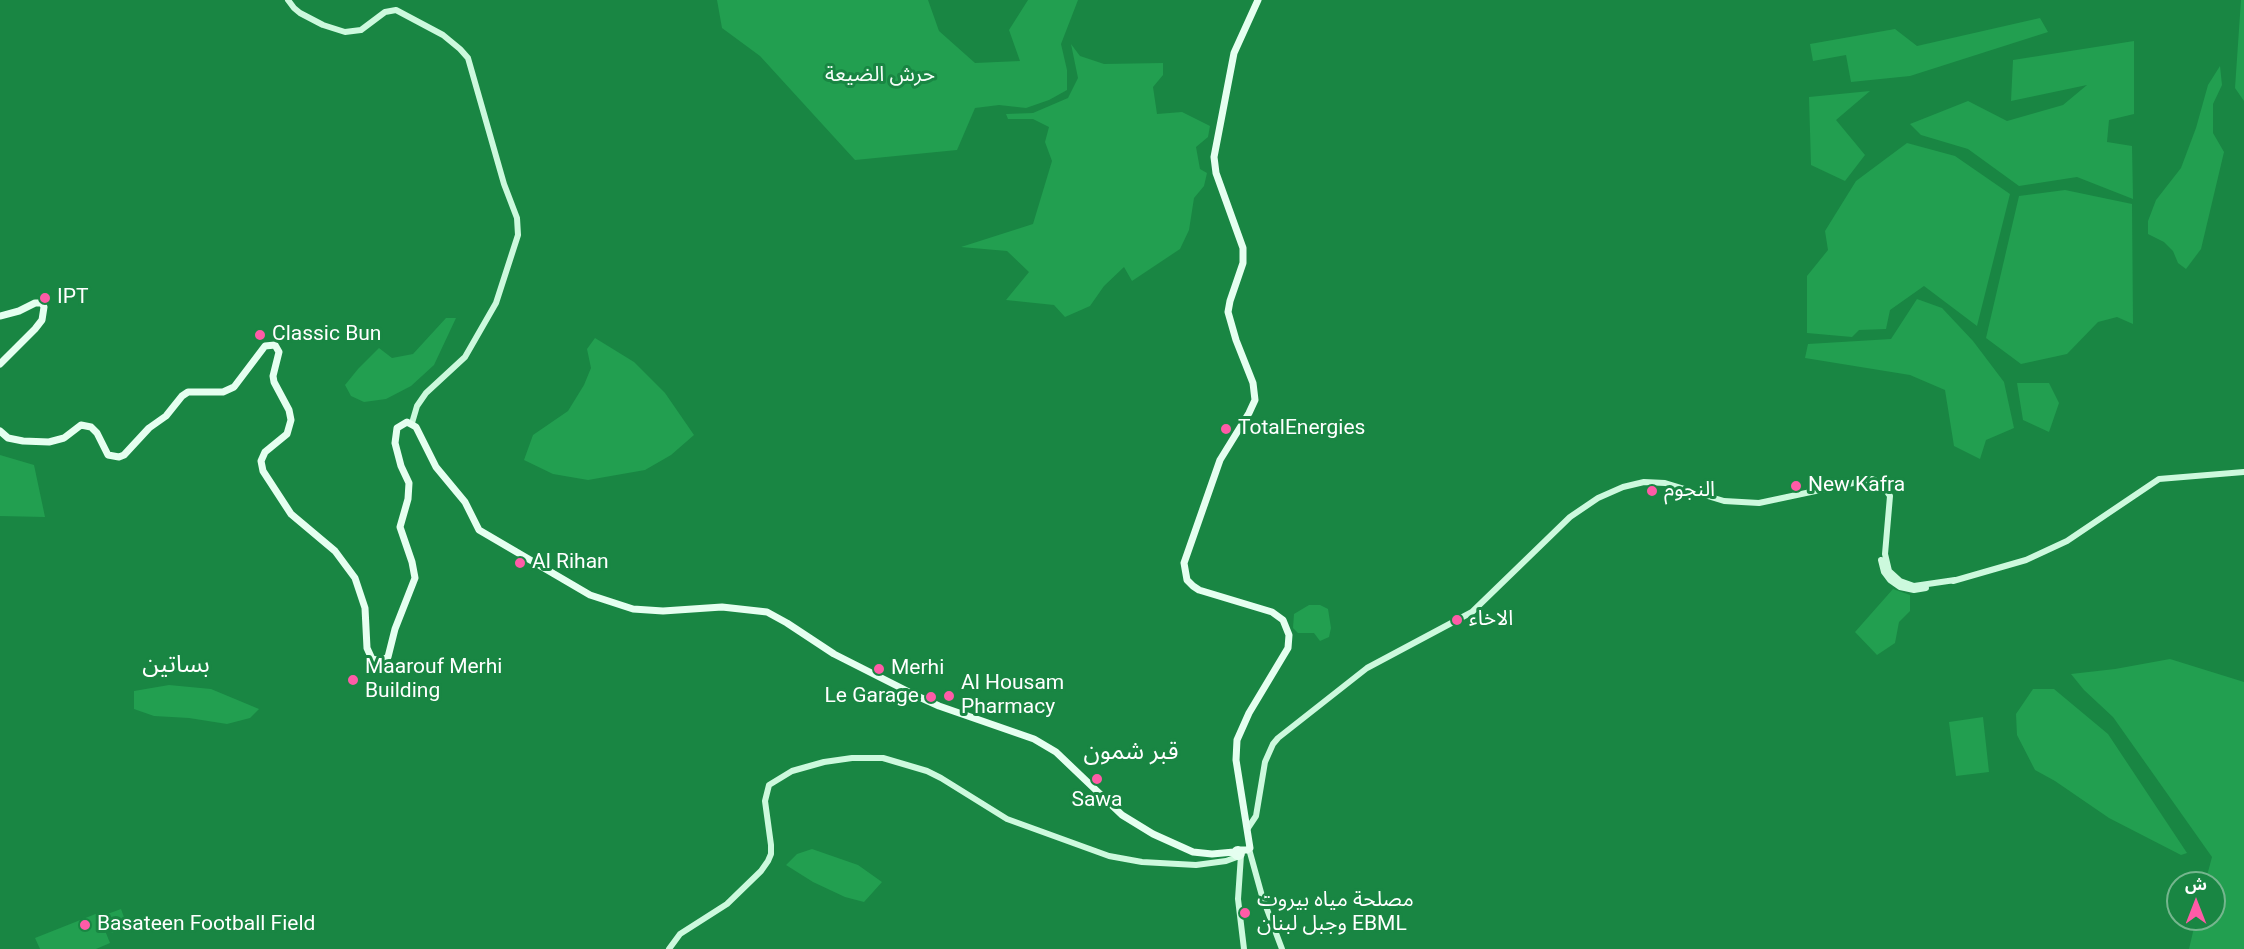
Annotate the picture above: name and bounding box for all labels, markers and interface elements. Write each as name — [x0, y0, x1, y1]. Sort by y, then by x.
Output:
park label: حرش الضيعة — [825, 63, 935, 89]
place label: IPT — [57, 285, 88, 311]
marker: IPT — [38, 291, 52, 305]
place label: Classic Bun — [272, 322, 381, 348]
marker: Classic Bun — [253, 328, 267, 342]
place label: TotalEnergies — [1238, 416, 1365, 442]
marker: TotalEnergies — [1219, 422, 1233, 436]
place label: New Kafra — [1808, 473, 1905, 499]
place label: النجوم — [1664, 478, 1715, 504]
marker: New Kafra — [1789, 479, 1803, 493]
marker: النجوم — [1645, 484, 1659, 498]
place label: Al Rihan — [532, 550, 609, 576]
marker: Al Rihan — [513, 556, 527, 570]
place label: الاخاء — [1469, 607, 1513, 633]
marker: الاخاء — [1450, 613, 1464, 627]
district label: بساتين — [142, 652, 210, 680]
place label: Maarouf Merhi Building — [365, 655, 502, 705]
place label: Merhi — [891, 656, 944, 682]
marker: Merhi — [872, 662, 886, 676]
place label: Al Housam Pharmacy — [961, 671, 1064, 721]
marker: Maarouf Merhi Building — [346, 673, 360, 687]
place label: Le Garage — [825, 684, 919, 710]
marker: Al Housam Pharmacy — [942, 689, 956, 703]
marker: Le Garage — [924, 690, 938, 704]
district label: قبر شمون — [1084, 739, 1178, 767]
marker: Sawa — [1090, 772, 1104, 786]
place label: Sawa — [1071, 788, 1123, 814]
north arrow — [2166, 871, 2226, 931]
text: ش — [2185, 875, 2207, 894]
place label: مصلحة مياه بيروت وجبل لبنان EBML — [1257, 888, 1414, 938]
marker: مصلحة مياه بيروت وجبل لبنان EBML — [1238, 906, 1252, 920]
place label: Basateen Football Field — [97, 912, 315, 938]
marker: Basateen Football Field — [78, 918, 92, 932]

